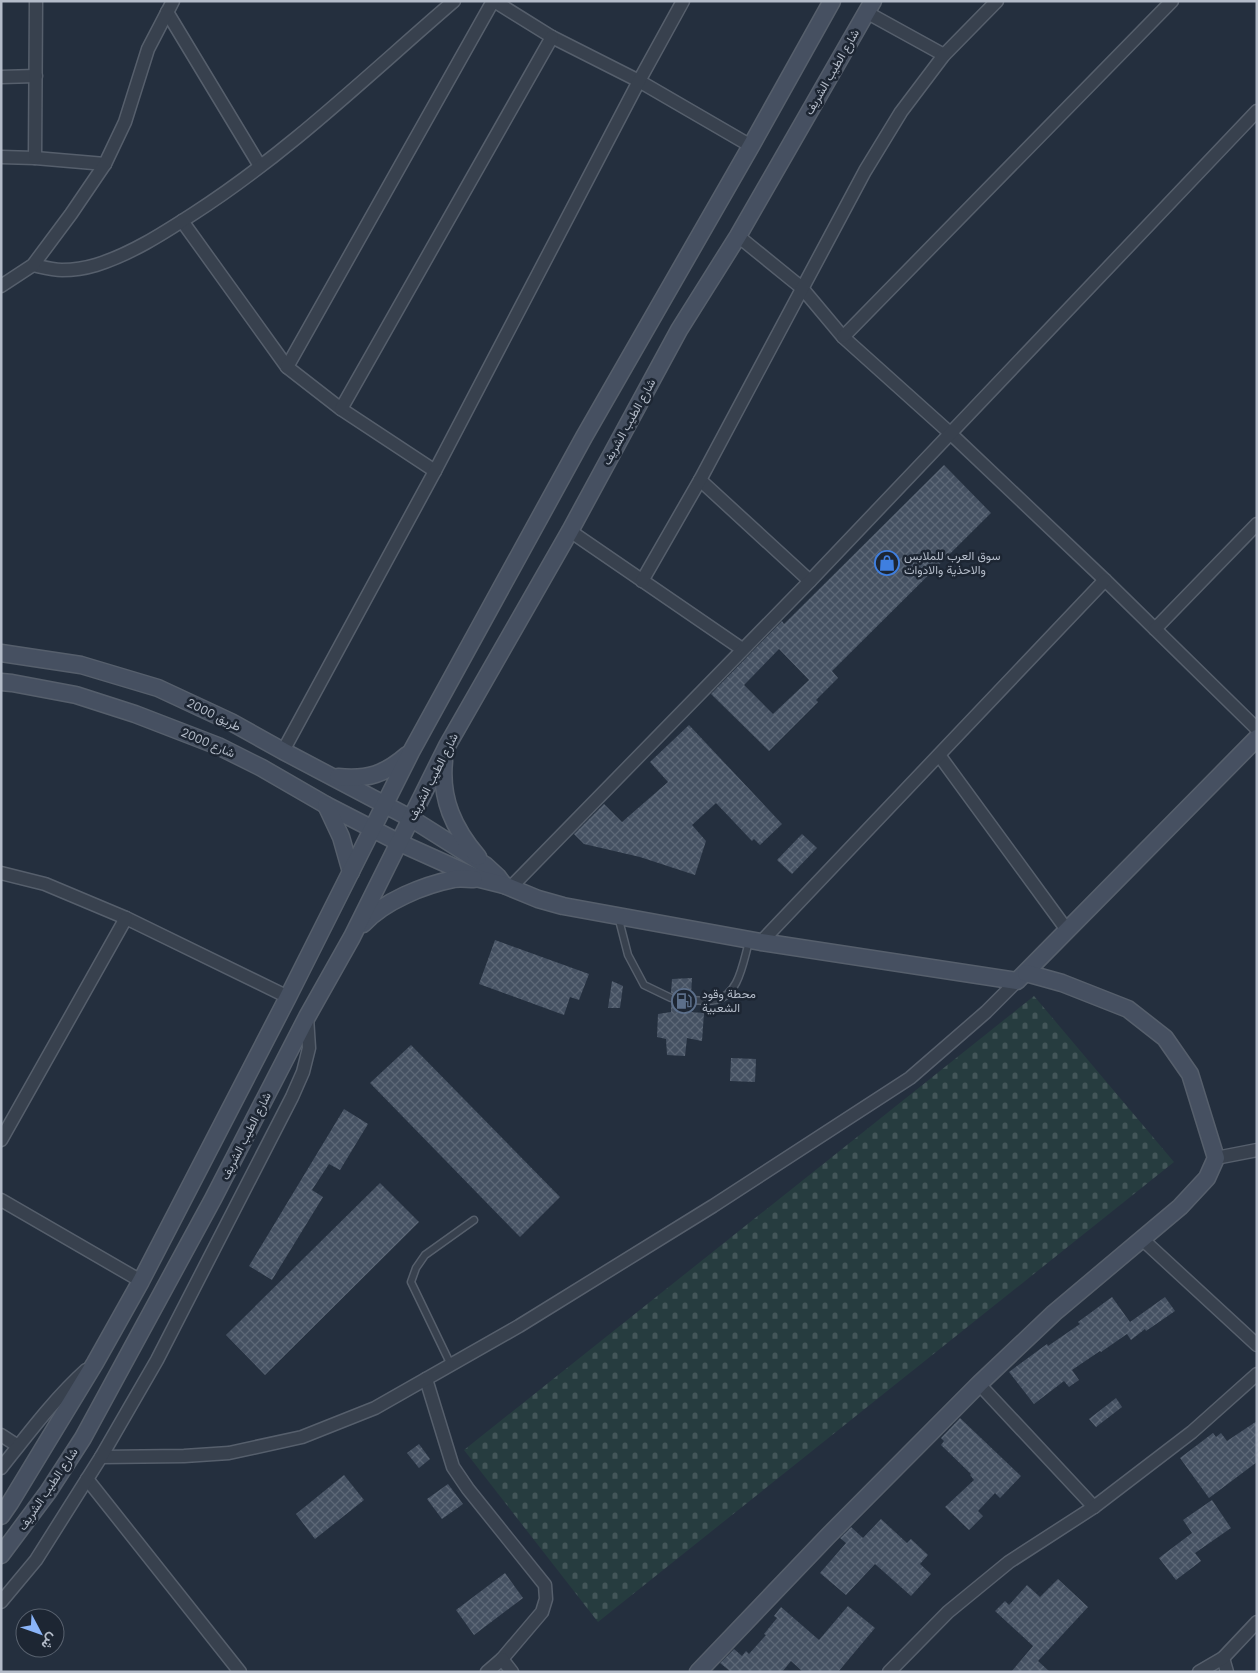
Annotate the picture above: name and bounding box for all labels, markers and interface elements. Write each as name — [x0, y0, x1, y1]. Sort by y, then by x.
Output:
street label: شارع الطيب الشريف — [800, 26, 864, 118]
street label: شارع الطيب الشريف — [598, 376, 660, 468]
place label: سوق العرب للملابس والاحذية والادوات — [904, 547, 1001, 578]
shop icon: سوق العرب للملابس والاحذية والادوات — [874, 550, 900, 576]
street label: طريق 2000 — [184, 694, 244, 735]
street label: شارع 2000 — [178, 724, 238, 762]
street label: شارع الطيب الشريف — [403, 730, 463, 824]
place label: محطة وقود الشعبية — [702, 985, 756, 1016]
fuel station icon: محطة وقود الشعبية — [671, 988, 697, 1014]
street label: شارع الطيب الشريف — [216, 1089, 276, 1183]
street label: شارع الطيب الشريف — [14, 1444, 82, 1534]
north arrow — [15, 1608, 65, 1658]
text: ش — [37, 1629, 63, 1655]

